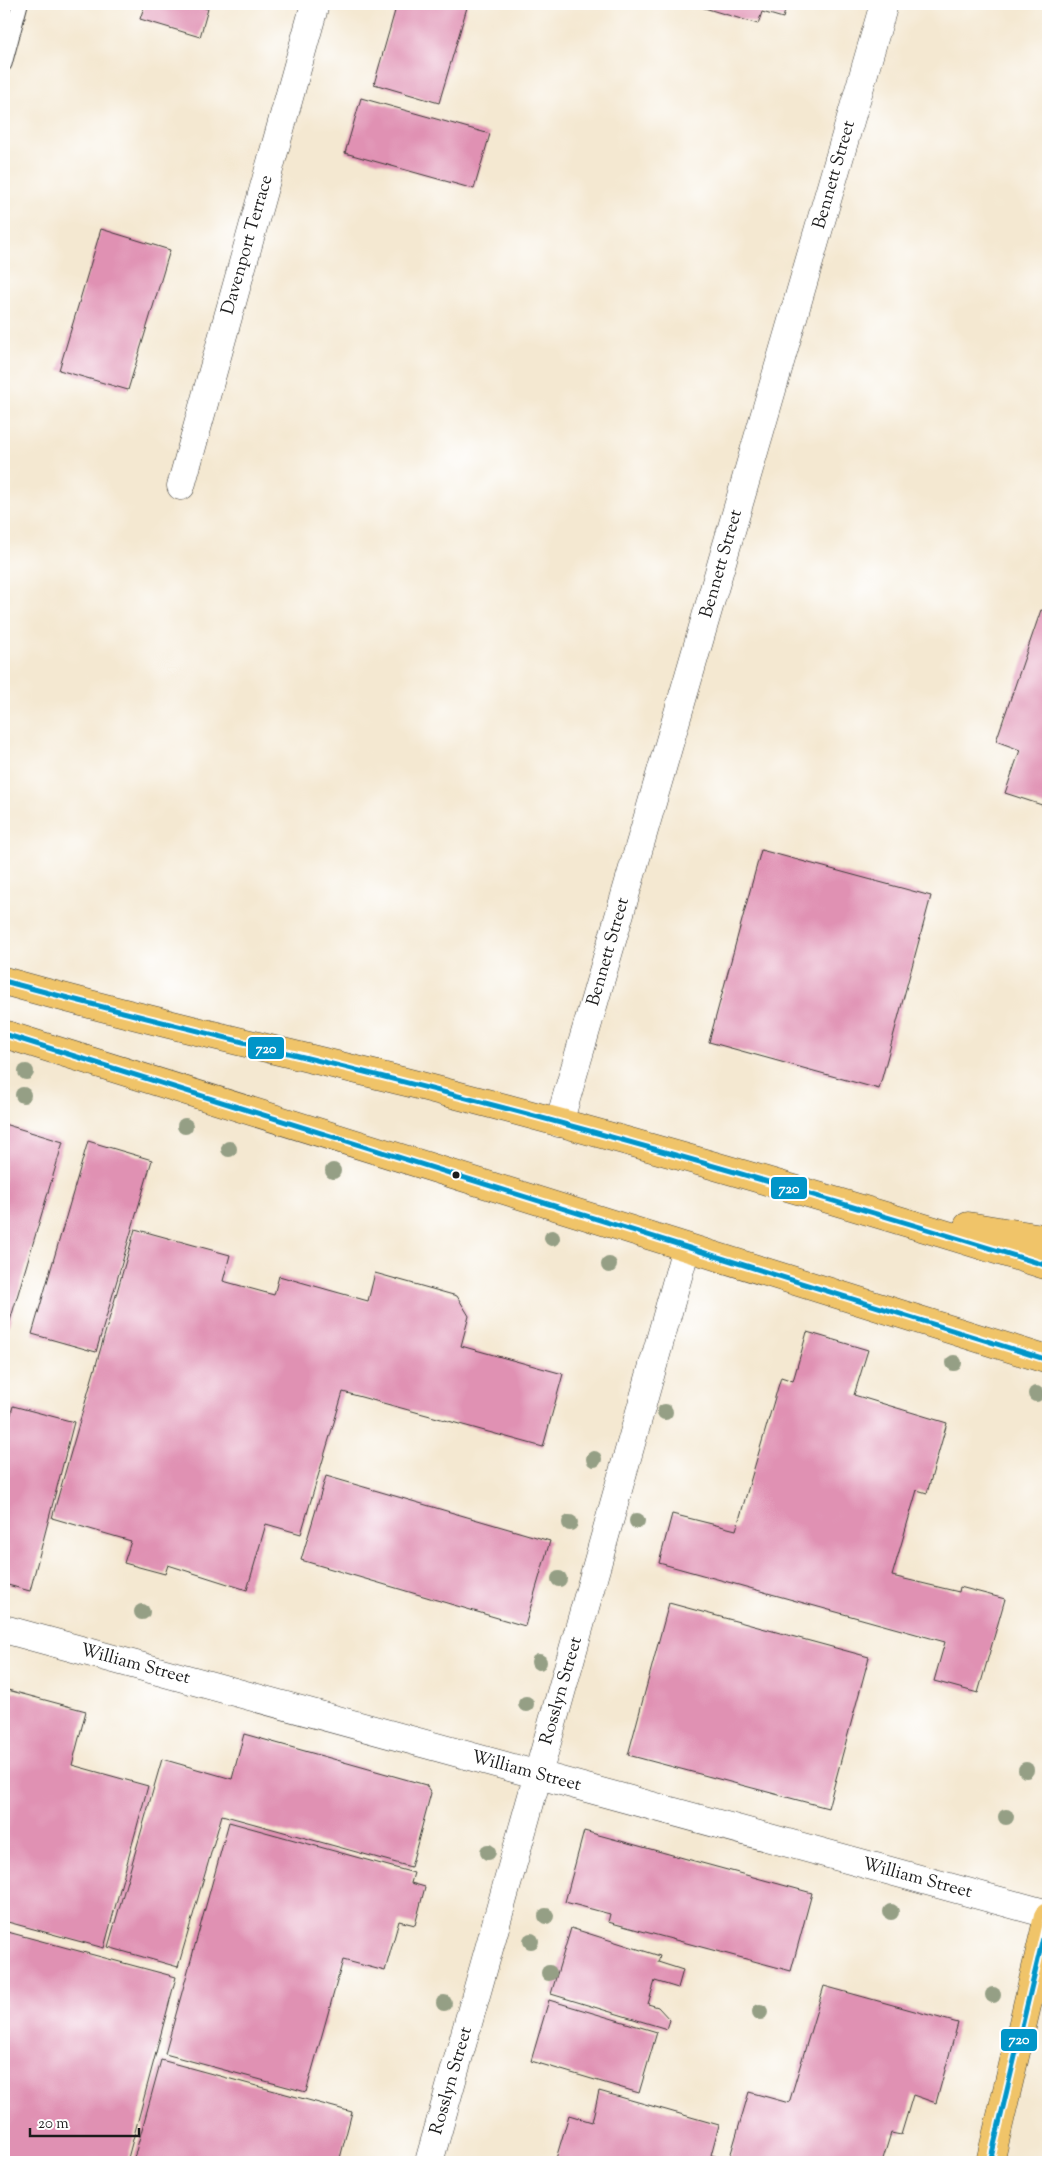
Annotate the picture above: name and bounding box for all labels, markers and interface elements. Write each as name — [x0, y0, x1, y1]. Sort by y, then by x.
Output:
street label: Bennett Street — [807, 118, 863, 232]
street label: Davenport Terrace — [216, 172, 280, 318]
street label: Bennett Street — [694, 507, 750, 621]
street label: Bennett Street — [581, 895, 637, 1009]
line badge: 720 — [247, 1036, 285, 1060]
text: 720 — [256, 1040, 277, 1060]
unlabelled marker — [451, 1170, 461, 1180]
line badge: 720 — [770, 1176, 808, 1200]
text: 720 — [779, 1180, 800, 1200]
street label: Rosslyn Street — [534, 1634, 590, 1748]
street label: William Street — [77, 1638, 193, 1692]
street label: William Street — [468, 1745, 584, 1799]
street label: William Street — [859, 1852, 975, 1906]
street label: Rosslyn Street — [424, 2024, 480, 2138]
line badge: 720 — [1000, 2028, 1038, 2052]
text: 720 — [1009, 2031, 1030, 2051]
scale bar — [30, 2106, 139, 2138]
text: 20 m — [38, 2114, 69, 2135]

